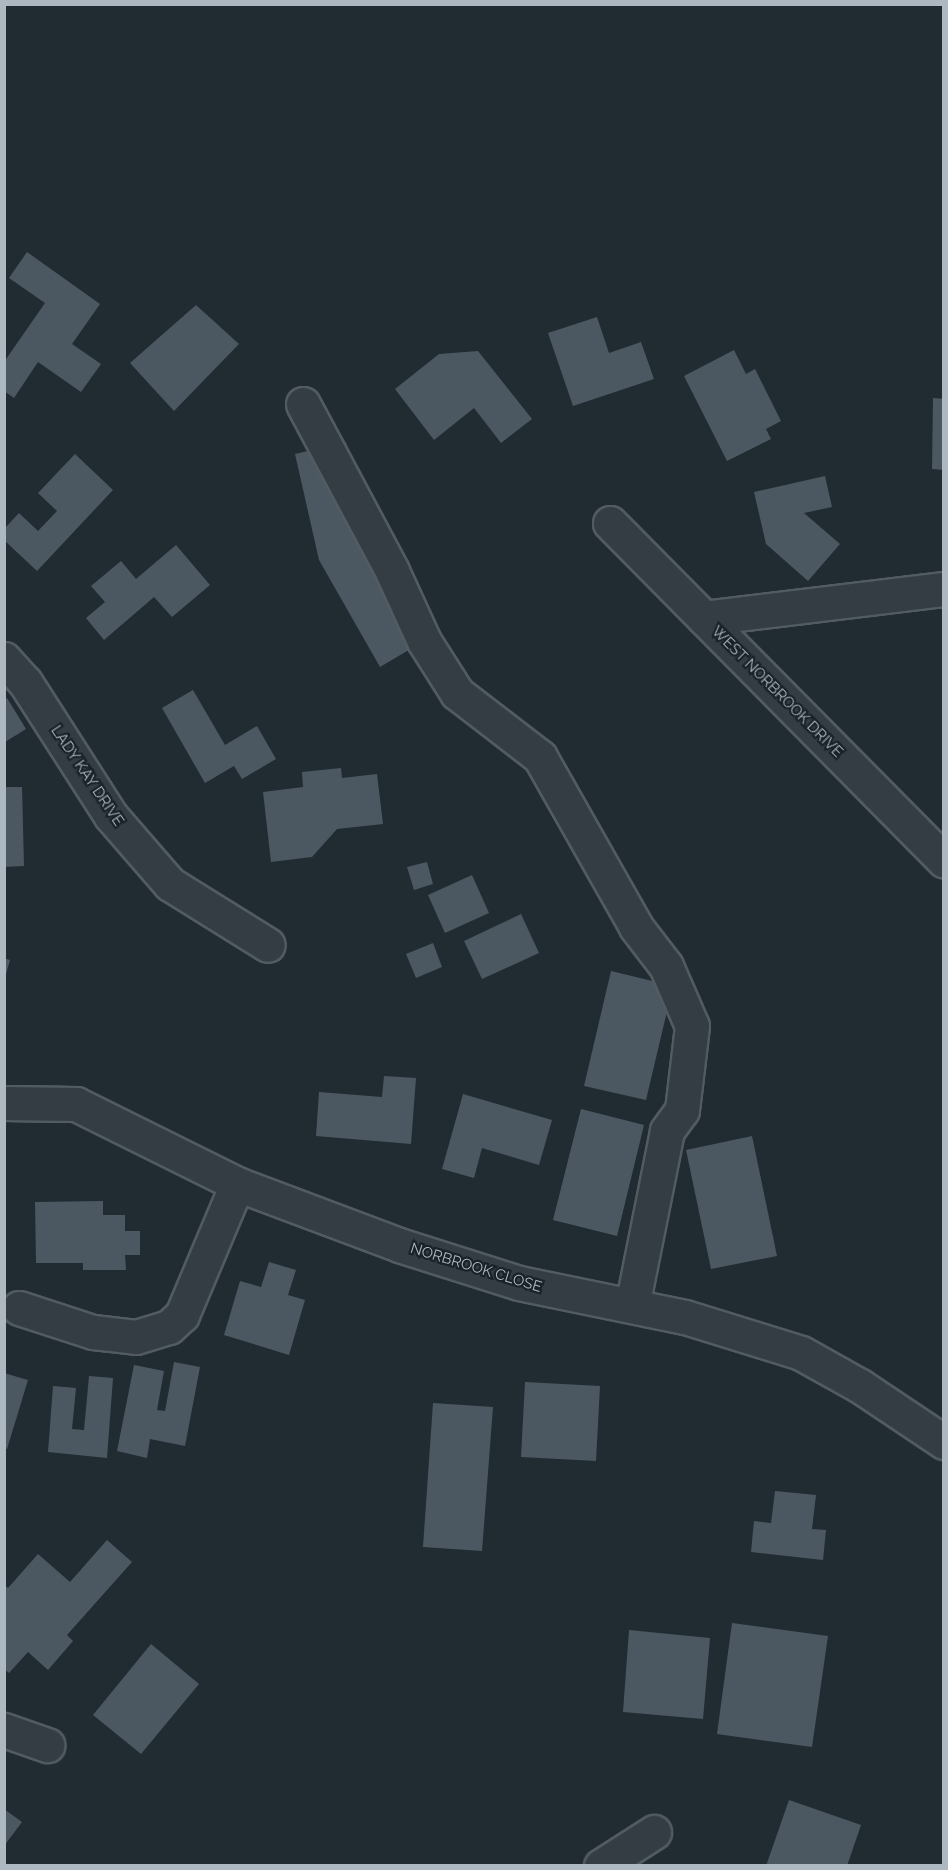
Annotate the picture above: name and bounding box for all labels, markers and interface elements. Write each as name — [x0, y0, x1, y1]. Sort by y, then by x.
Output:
street label: WEST NORBROOK DRIVE — [707, 622, 847, 762]
street label: LADY KAY DRIVE — [46, 722, 128, 830]
street label: NORBROOK CLOSE — [408, 1239, 544, 1297]

